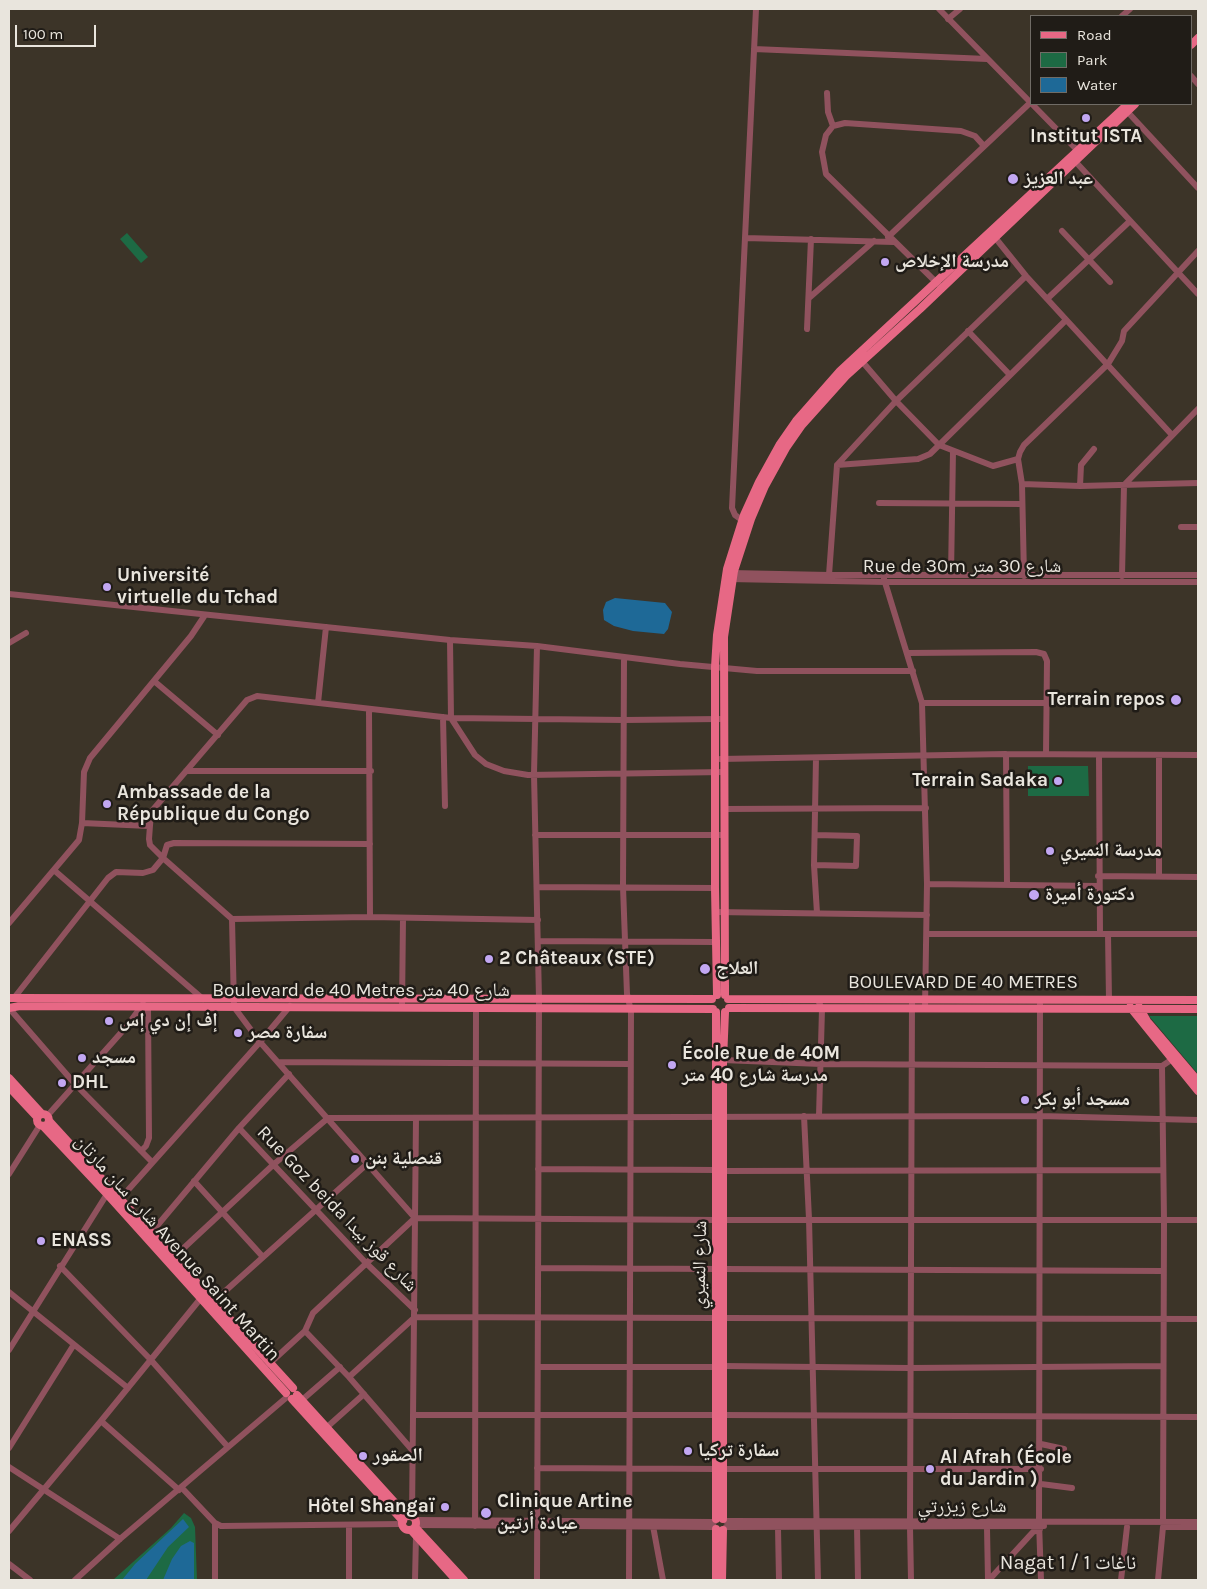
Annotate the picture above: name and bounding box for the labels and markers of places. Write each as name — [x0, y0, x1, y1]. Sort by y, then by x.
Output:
marker: Institut ISTA — [1080, 112, 1092, 124]
place label: Institut ISTA — [1030, 126, 1142, 148]
place label: عبد العزيز — [1024, 168, 1093, 190]
marker: عبد العزيز — [1006, 172, 1020, 186]
place label: مدرسة الإخلاص — [895, 251, 1009, 273]
marker: مدرسة الإخلاص — [879, 256, 891, 268]
place label: Université virtuelle du Tchad — [117, 565, 278, 609]
marker: Université virtuelle du Tchad — [101, 581, 113, 593]
place label: Terrain repos — [1048, 689, 1165, 711]
marker: Terrain repos — [1169, 693, 1183, 707]
place label: Terrain Sadaka — [912, 770, 1048, 792]
marker: Terrain Sadaka — [1052, 775, 1064, 787]
place label: Ambassade de la République du Congo — [117, 782, 310, 826]
marker: Ambassade de la République du Congo — [101, 798, 113, 810]
place label: مدرسة النميري — [1060, 840, 1162, 862]
marker: مدرسة النميري — [1044, 845, 1056, 857]
place label: دكتورة أميرة — [1045, 884, 1135, 906]
marker: دكتورة أميرة — [1027, 888, 1041, 902]
place label: 2 Châteaux (STE) — [499, 948, 655, 970]
marker: 2 Châteaux (STE) — [483, 953, 495, 965]
place label: العلاج — [716, 958, 758, 980]
marker: العلاج — [698, 962, 712, 976]
place label: إف إن دي إس — [119, 1010, 218, 1032]
marker: إف إن دي إس — [103, 1015, 115, 1027]
place label: سفارة مصر — [248, 1022, 327, 1044]
marker: سفارة مصر — [232, 1027, 244, 1039]
place label: École Rue de 40M مدرسة شارع 40 متر — [682, 1043, 840, 1087]
place label: مسجد — [92, 1047, 136, 1069]
marker: مسجد — [76, 1052, 88, 1064]
marker: École Rue de 40M مدرسة شارع 40 متر — [666, 1059, 678, 1071]
place label: DHL — [72, 1072, 108, 1094]
marker: DHL — [56, 1077, 68, 1089]
place label: مسجد أبو بكر — [1035, 1089, 1130, 1111]
marker: مسجد أبو بكر — [1019, 1094, 1031, 1106]
place label: قنصلية بنن — [365, 1148, 442, 1170]
marker: قنصلية بنن — [349, 1153, 361, 1165]
place label: ENASS — [51, 1230, 112, 1252]
marker: ENASS — [35, 1235, 47, 1247]
place label: سفارة تركيا — [698, 1440, 779, 1462]
place label: الصقور — [373, 1445, 423, 1467]
marker: سفارة تركيا — [682, 1445, 694, 1457]
place label: Al Afrah (École du Jardin ) — [940, 1447, 1072, 1491]
marker: الصقور — [357, 1450, 369, 1462]
marker: Al Afrah (École du Jardin ) — [924, 1463, 936, 1475]
place label: Clinique Artine عيادة أرتين — [497, 1491, 632, 1535]
place label: Hôtel Shangaï — [307, 1496, 435, 1518]
marker: Hôtel Shangaï — [439, 1501, 451, 1513]
marker: Clinique Artine عيادة أرتين — [479, 1506, 493, 1520]

